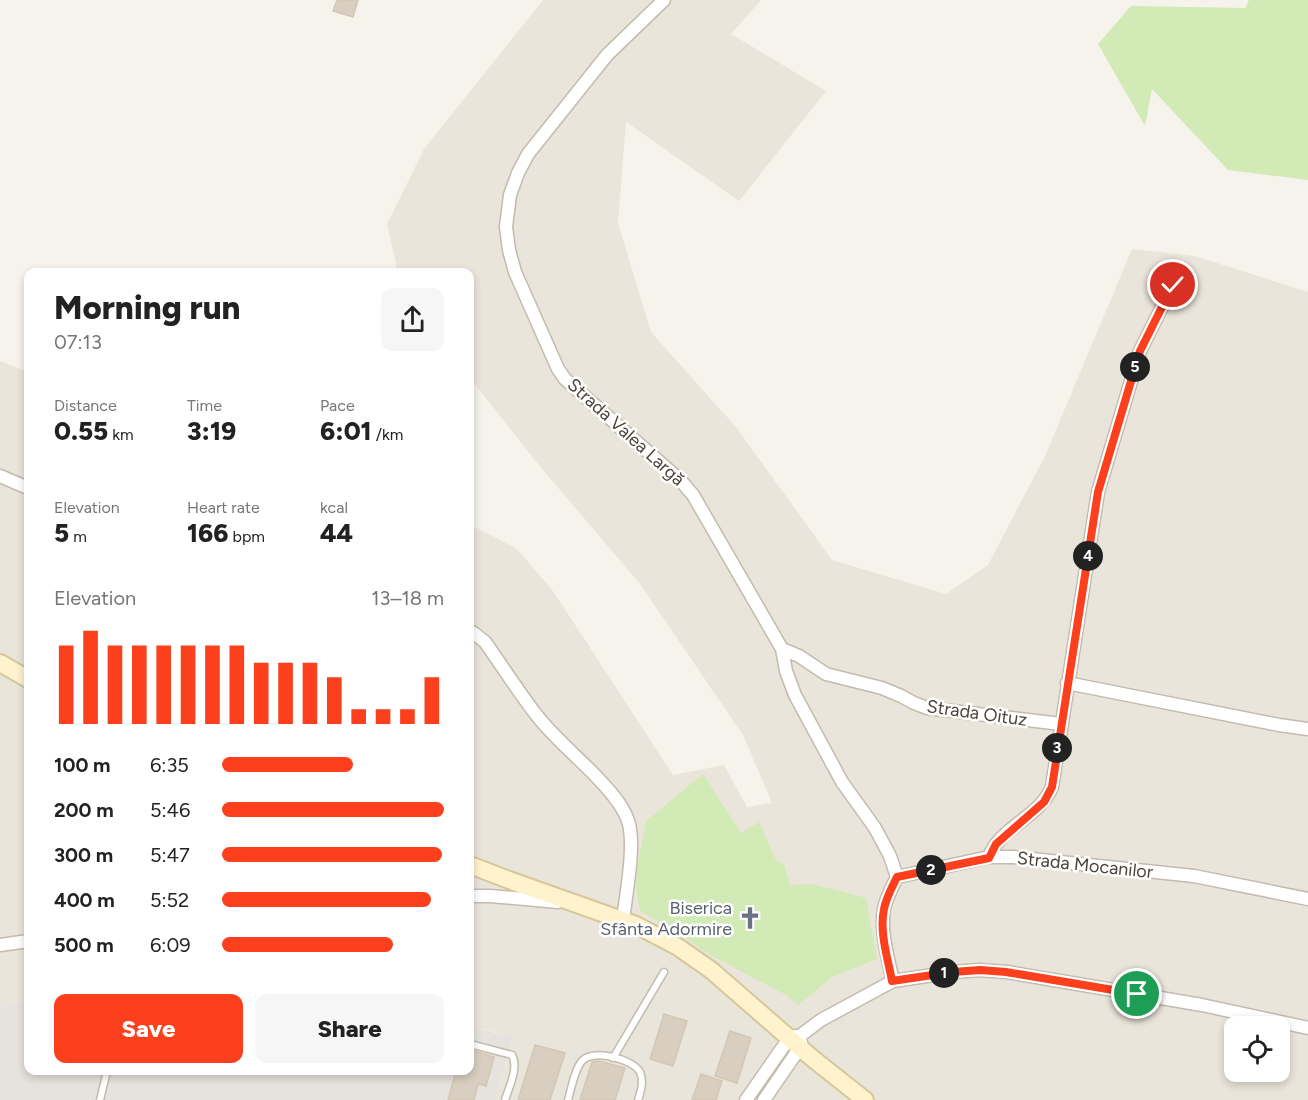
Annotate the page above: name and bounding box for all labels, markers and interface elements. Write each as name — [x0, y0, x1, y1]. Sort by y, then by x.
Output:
pin — [1147, 259, 1198, 310]
icon: check — [1156, 268, 1189, 301]
text: Morning run — [54, 288, 240, 327]
button: share — [381, 288, 444, 351]
text: 07:13 — [54, 330, 102, 354]
pin: 5 — [1120, 352, 1150, 382]
text: 5 — [1130, 357, 1140, 376]
street label: Strada Valea Largă — [563, 374, 689, 490]
text: Distance — [54, 396, 117, 415]
text: Time — [187, 396, 222, 415]
text: Pace — [320, 396, 355, 415]
text: 0.55 — [54, 415, 108, 447]
text: 3:19 — [187, 415, 236, 447]
text: 6:01 — [320, 415, 372, 447]
text: km — [108, 425, 134, 444]
text: /km — [372, 425, 403, 444]
text: Elevation — [54, 498, 120, 517]
text: Heart rate — [187, 498, 260, 517]
text: kcal — [320, 498, 348, 517]
text: 5 — [54, 517, 69, 549]
text: 166 — [187, 517, 229, 549]
text: 44 — [320, 517, 353, 549]
text: m — [69, 527, 87, 546]
text: bpm — [229, 527, 265, 546]
pin: 4 — [1073, 541, 1103, 571]
text: 4 — [1083, 546, 1093, 565]
text: Elevation — [54, 586, 136, 610]
text: 13–18 m — [371, 586, 444, 610]
street label: Strada Oituz — [925, 695, 1029, 731]
pin: 3 — [1042, 733, 1072, 763]
text: 3 — [1053, 738, 1061, 757]
text: 100 m — [54, 753, 111, 777]
text: 6:35 — [150, 753, 189, 777]
text: 200 m — [54, 798, 114, 822]
text: 5:46 — [150, 798, 190, 822]
text: 300 m — [54, 843, 113, 867]
text: 5:47 — [150, 843, 190, 867]
street label: Strada Mocanilor — [1016, 847, 1154, 883]
pin: 2 — [916, 855, 946, 885]
text: 2 — [926, 860, 936, 879]
text: 400 m — [54, 888, 115, 912]
text: 5:52 — [150, 888, 189, 912]
place label: Biserica Sfânta Adormire — [600, 897, 732, 940]
church icon: Biserica Sfânta Adormire — [737, 905, 763, 931]
text: 500 m — [54, 933, 114, 957]
text: 6:09 — [150, 933, 191, 957]
pin: 1 — [929, 958, 959, 988]
text: 1 — [941, 963, 947, 982]
pin — [1111, 968, 1162, 1019]
icon: arrive — [1120, 977, 1153, 1010]
button: Save — [54, 994, 243, 1063]
button: Share — [255, 994, 444, 1063]
map controls — [1224, 1016, 1290, 1082]
button: locate — [1224, 1016, 1290, 1082]

